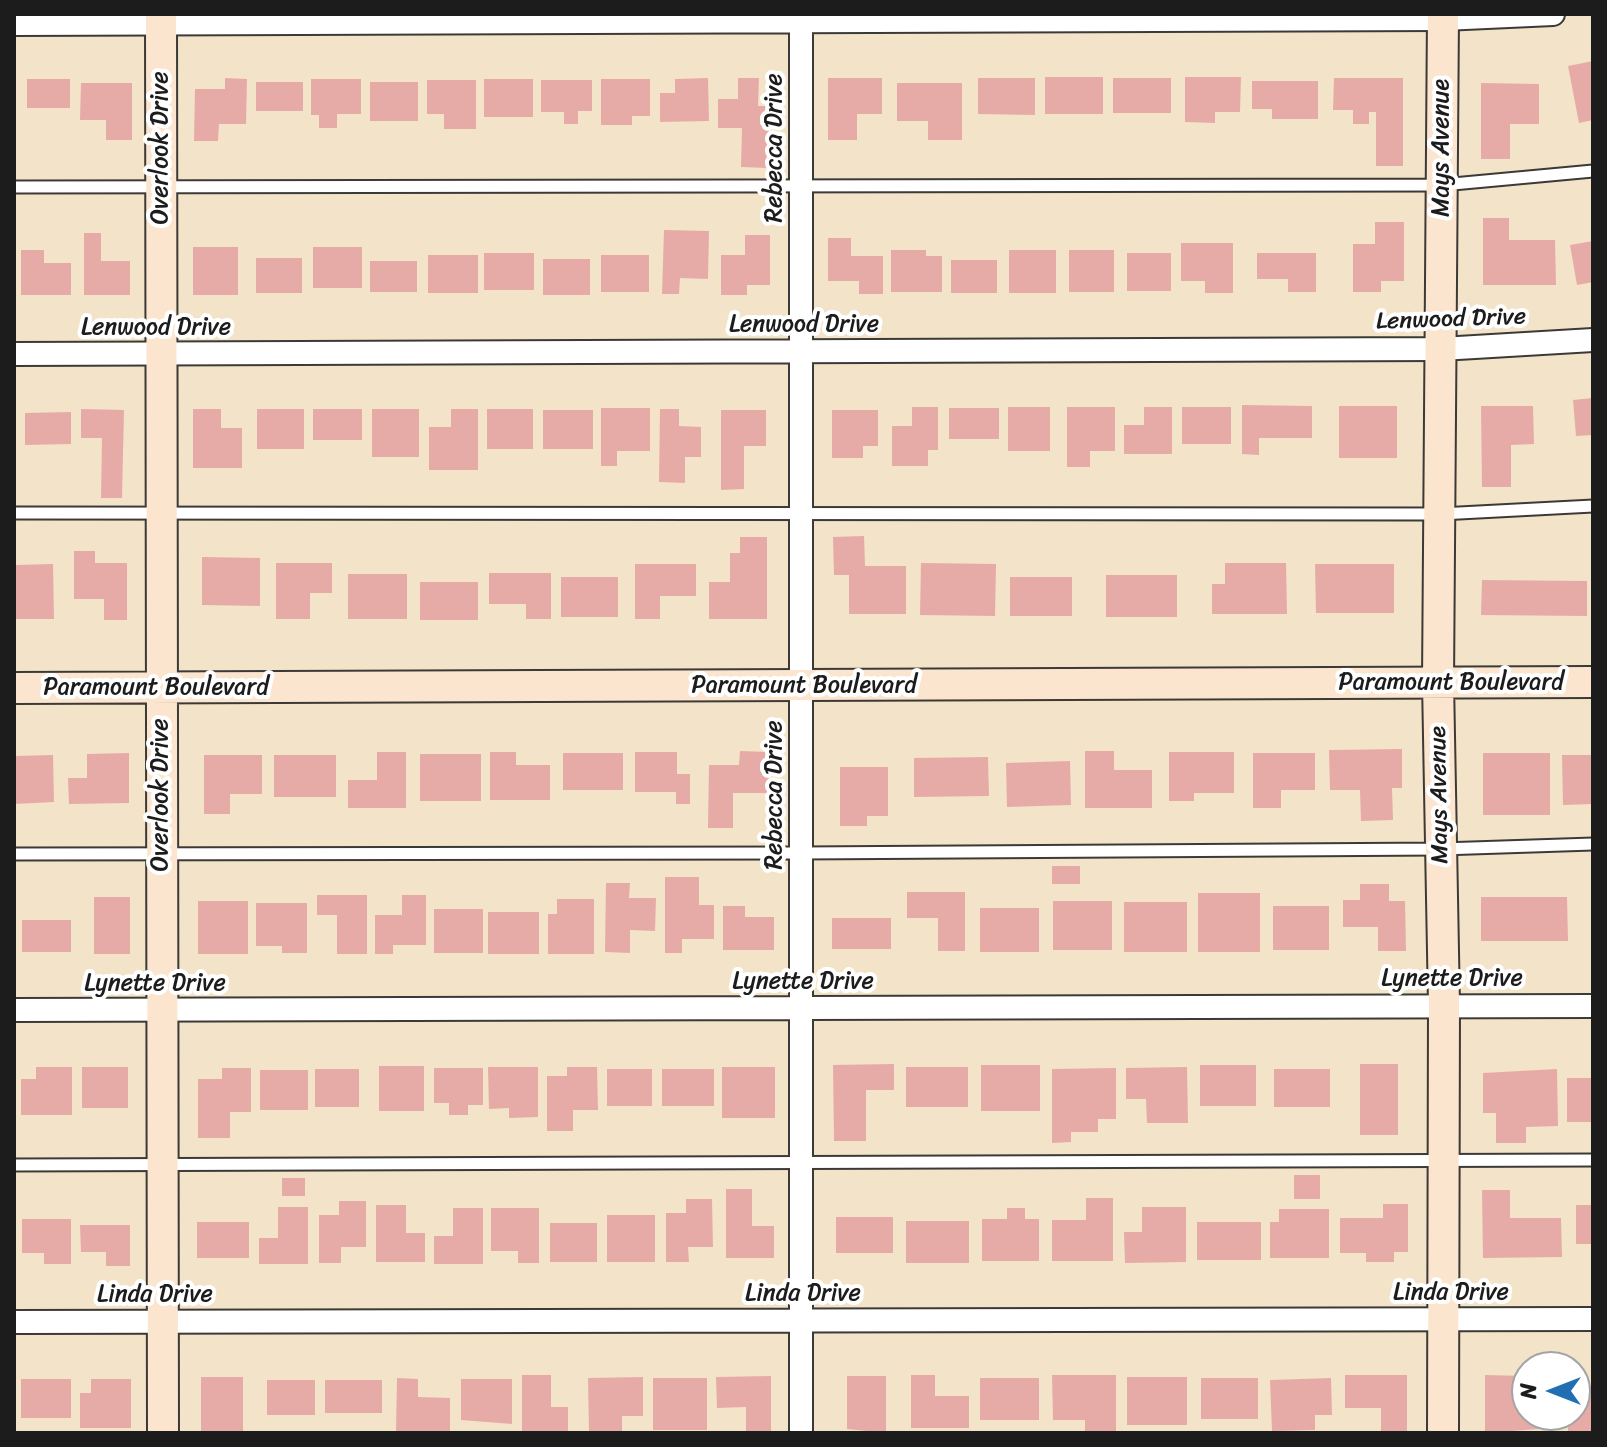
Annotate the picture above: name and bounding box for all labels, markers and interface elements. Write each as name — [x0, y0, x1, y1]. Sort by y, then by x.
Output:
street label: Overlook Drive — [147, 71, 175, 225]
street label: Rebecca Drive — [761, 74, 789, 222]
street label: Mays Avenue — [1428, 79, 1456, 217]
street label: Lenwood Drive — [1375, 303, 1527, 337]
street label: Lenwood Drive — [729, 311, 879, 339]
street label: Lenwood Drive — [81, 314, 231, 342]
street label: Paramount Boulevard — [1338, 669, 1564, 697]
street label: Paramount Boulevard — [691, 672, 917, 700]
street label: Paramount Boulevard — [43, 674, 269, 702]
street label: Overlook Drive — [147, 718, 175, 872]
street label: Rebecca Drive — [761, 721, 789, 869]
street label: Mays Avenue — [1424, 726, 1456, 864]
street label: Lynette Drive — [1381, 965, 1523, 993]
street label: Lynette Drive — [732, 968, 874, 996]
street label: Lynette Drive — [84, 970, 226, 998]
street label: Linda Drive — [1393, 1279, 1509, 1307]
street label: Linda Drive — [745, 1280, 861, 1308]
street label: Linda Drive — [97, 1281, 213, 1309]
north arrow — [1511, 1351, 1591, 1431]
text: N — [1509, 1383, 1548, 1399]

